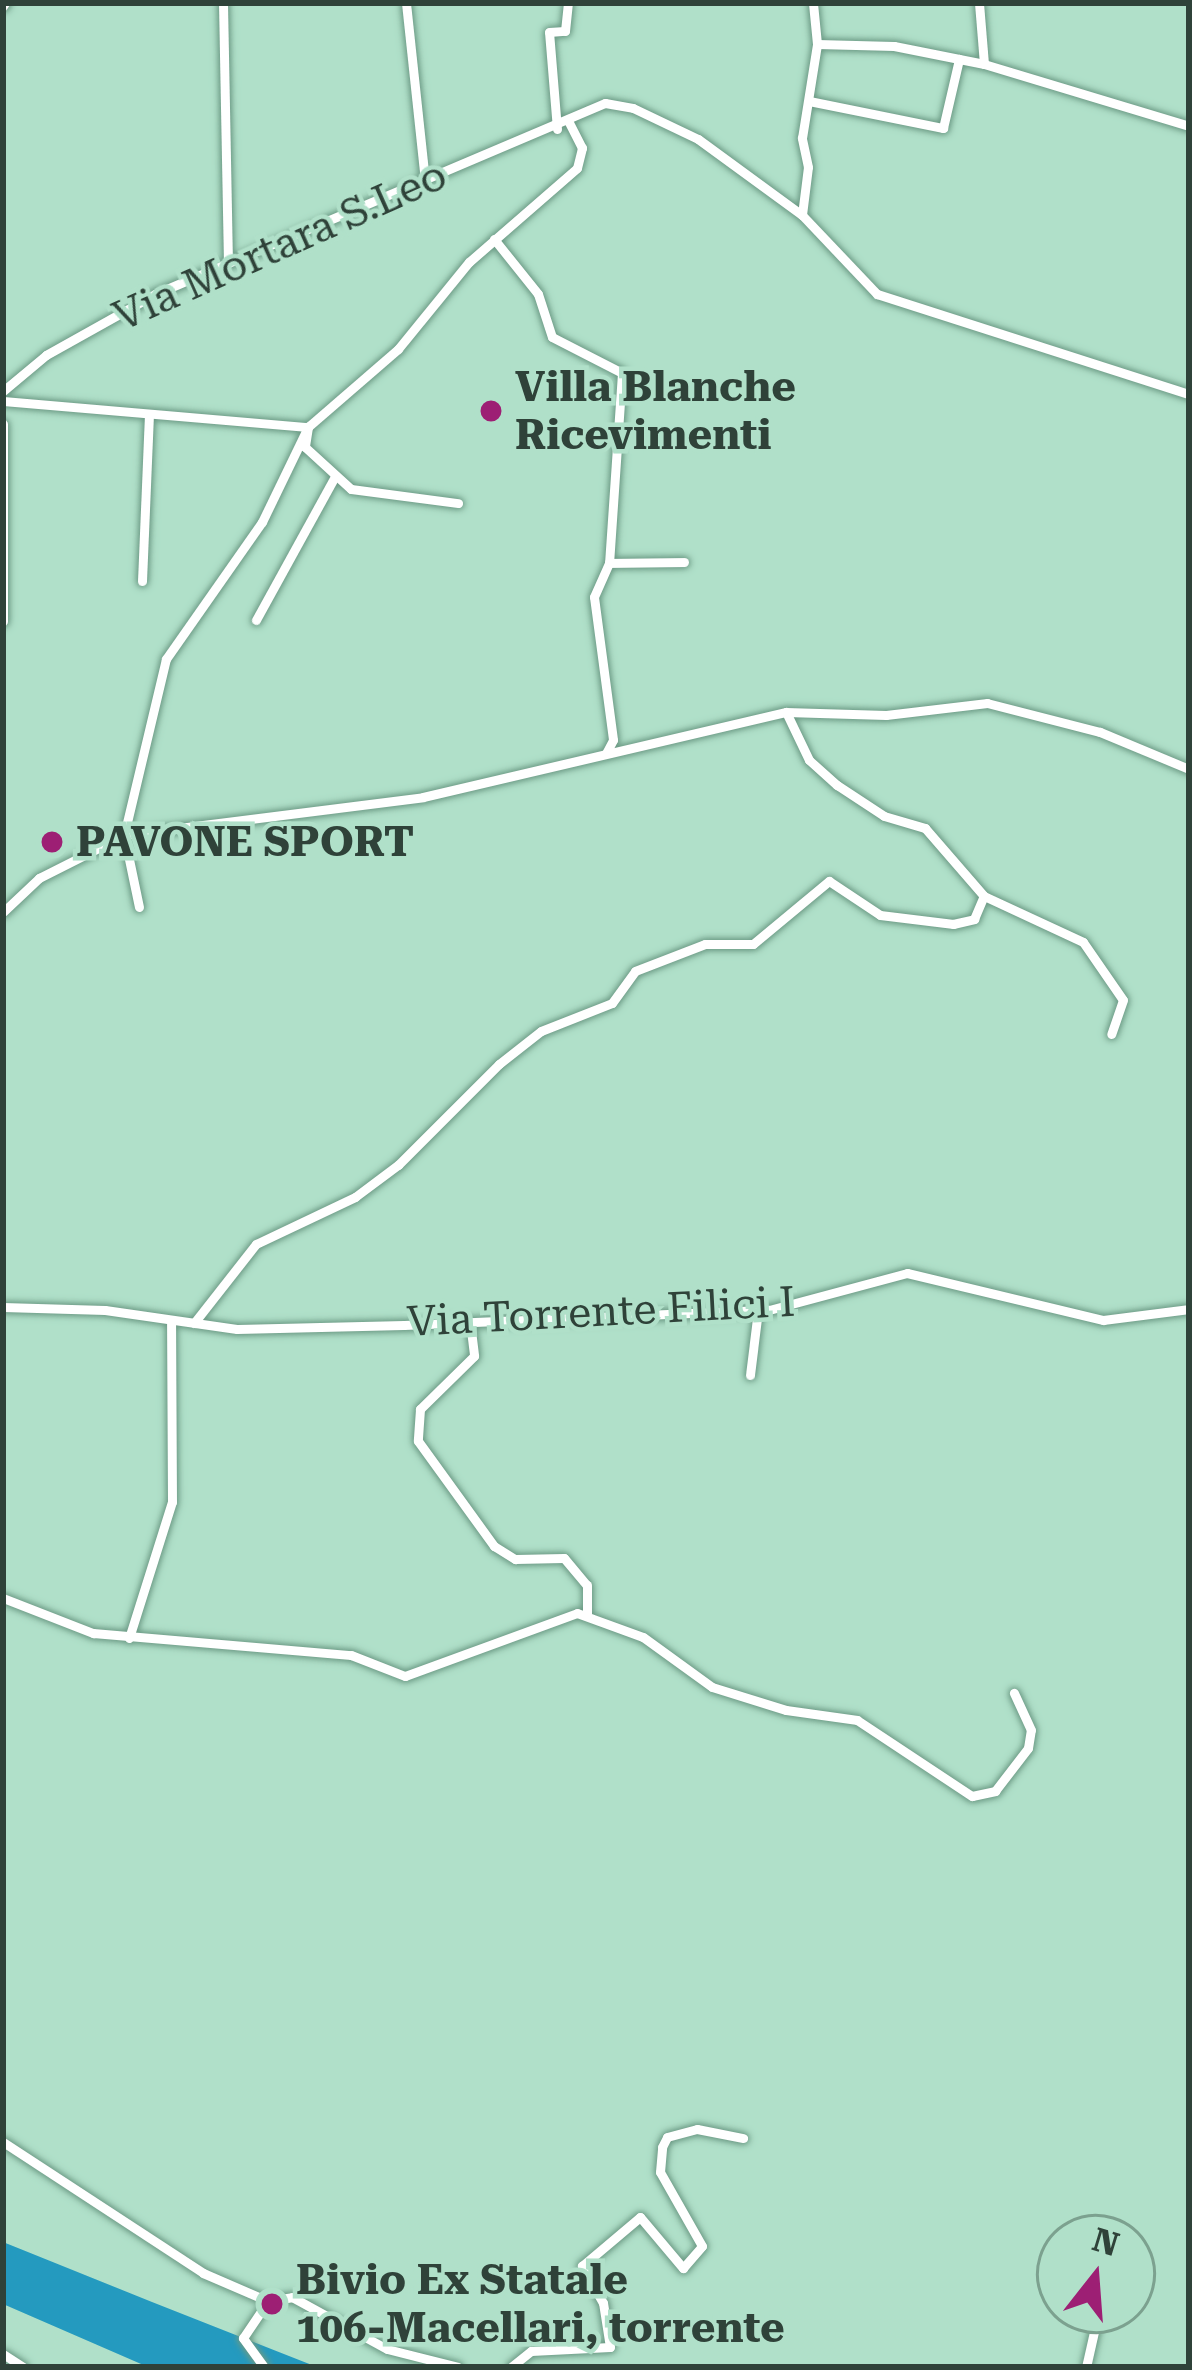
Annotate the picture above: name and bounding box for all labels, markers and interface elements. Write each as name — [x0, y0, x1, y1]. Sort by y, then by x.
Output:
street label: Via Mortara S.Leo — [106, 150, 454, 342]
place label: Villa Blanche Ricevimenti — [515, 362, 796, 460]
marker: Villa Blanche Ricevimenti — [478, 398, 504, 424]
place label: PAVONE SPORT — [76, 817, 414, 867]
marker: PAVONE SPORT — [39, 829, 65, 855]
street label: Via Torrente Filici I — [406, 1277, 796, 1347]
north arrow — [1036, 2214, 1156, 2334]
text: N — [1088, 2220, 1124, 2264]
place label: Bivio Ex Statale 106-Macellari, torrente — [296, 2255, 785, 2354]
marker: Bivio Ex Statale 106-Macellari, torrente — [259, 2291, 285, 2317]

